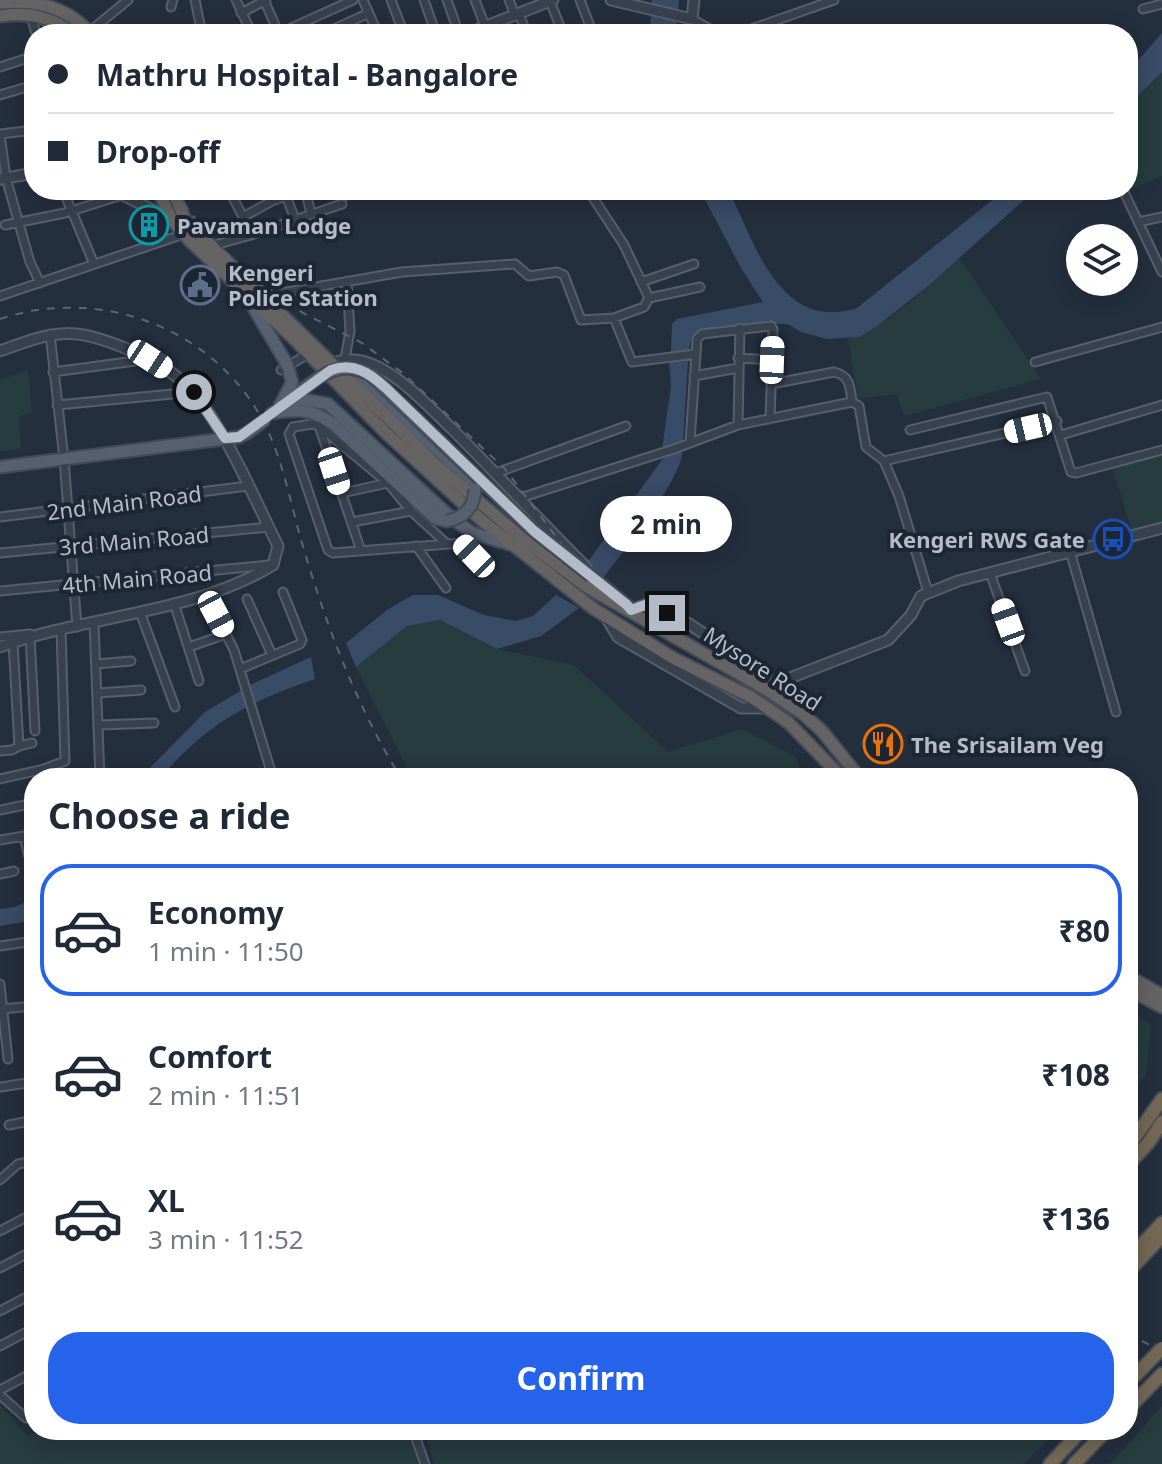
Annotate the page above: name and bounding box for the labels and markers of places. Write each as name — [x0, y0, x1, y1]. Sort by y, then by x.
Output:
building icon: Pavaman Lodge — [128, 204, 170, 246]
place label: Pavaman Lodge — [177, 210, 351, 240]
place label: Kengeri Police Station — [228, 257, 378, 312]
public building icon: Kengeri Police Station — [179, 264, 221, 306]
bus stop icon: Kengeri RWS Gate — [1092, 518, 1134, 560]
place label: Kengeri RWS Gate — [888, 524, 1085, 554]
restaurant icon: The Srisailam Veg — [862, 723, 904, 765]
place label: The Srisailam Veg — [911, 729, 1104, 759]

